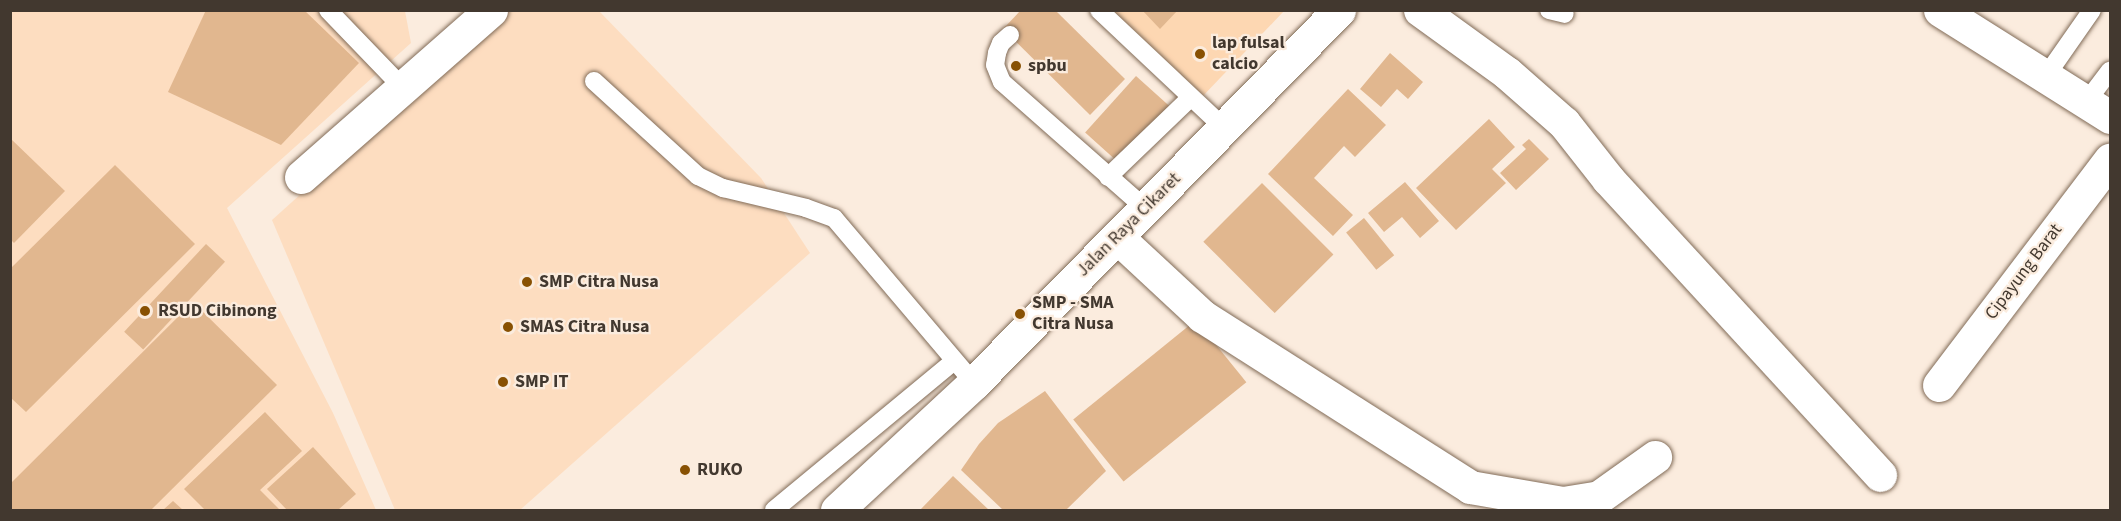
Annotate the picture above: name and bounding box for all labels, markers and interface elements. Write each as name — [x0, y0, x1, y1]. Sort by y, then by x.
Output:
place label: lap fulsal calcio — [1212, 33, 1285, 76]
marker: lap fulsal calcio — [1193, 47, 1207, 61]
place label: spbu — [1028, 55, 1067, 77]
marker: spbu — [1009, 59, 1023, 73]
street label: Jalan Raya Cikaret — [1073, 169, 1185, 281]
street label: Cipayung Barat — [1981, 220, 2067, 324]
place label: SMP Citra Nusa — [539, 271, 659, 293]
marker: SMP Citra Nusa — [520, 275, 534, 289]
place label: SMP - SMA Citra Nusa — [1032, 293, 1114, 336]
place label: RSUD Cibinong — [158, 300, 277, 322]
marker: RSUD Cibinong — [136, 302, 154, 320]
marker: SMP - SMA Citra Nusa — [1013, 307, 1027, 321]
place label: SMAS Citra Nusa — [520, 316, 649, 338]
marker: SMAS Citra Nusa — [501, 320, 515, 334]
place label: SMP IT — [515, 371, 568, 393]
marker: SMP IT — [496, 375, 510, 389]
place label: RUKO — [697, 459, 743, 481]
marker: RUKO — [678, 463, 692, 477]

